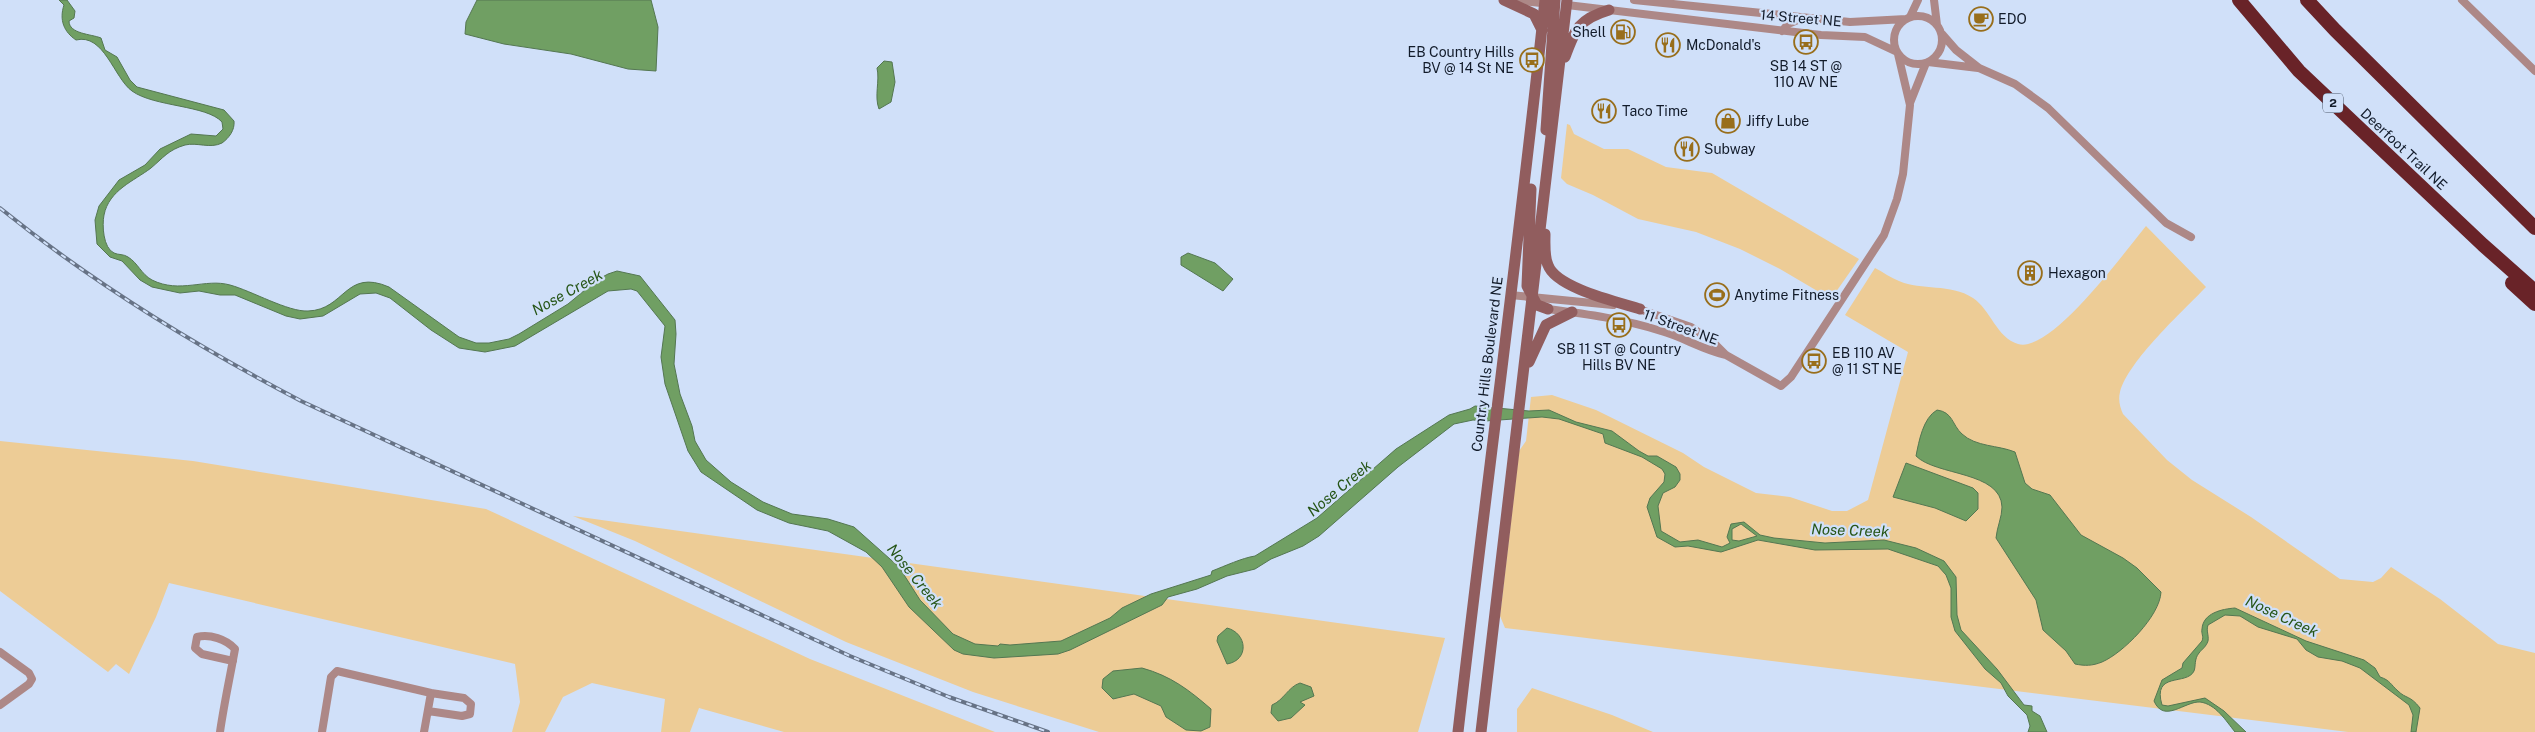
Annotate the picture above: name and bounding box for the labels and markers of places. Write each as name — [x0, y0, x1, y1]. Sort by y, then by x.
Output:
cafe icon: EDO — [1968, 6, 1994, 32]
place label: EDO — [1998, 11, 2027, 27]
fuel station icon: Shell — [1610, 19, 1636, 45]
place label: Shell — [1572, 24, 1606, 40]
bus stop icon: SB 14 ST @ 110 AV NE — [1793, 29, 1819, 55]
restaurant icon: McDonald's — [1655, 32, 1681, 58]
place label: McDonald's — [1686, 37, 1761, 53]
place label: EB Country Hills BV @ 14 St NE — [1408, 44, 1514, 76]
bus stop icon: EB Country Hills BV @ 14 St NE — [1519, 47, 1545, 73]
place label: SB 14 ST @ 110 AV NE — [1770, 58, 1842, 90]
restaurant icon: Taco Time — [1591, 98, 1617, 124]
place label: Taco Time — [1622, 103, 1688, 119]
shop icon: Jiffy Lube — [1715, 108, 1741, 134]
place label: Jiffy Lube — [1746, 113, 1809, 129]
restaurant icon: Subway — [1674, 136, 1700, 162]
place label: Subway — [1704, 141, 1756, 157]
building icon: Hexagon — [2017, 260, 2043, 286]
place label: Hexagon — [2048, 265, 2106, 281]
sports icon: Anytime Fitness — [1704, 282, 1730, 308]
place label: Anytime Fitness — [1734, 287, 1839, 303]
bus stop icon: SB 11 ST @ Country Hills BV NE — [1606, 312, 1632, 338]
place label: SB 11 ST @ Country Hills BV NE — [1557, 341, 1682, 373]
place label: EB 110 AV @ 11 ST NE — [1832, 345, 1902, 377]
bus stop icon: EB 110 AV @ 11 ST NE — [1801, 348, 1827, 374]

